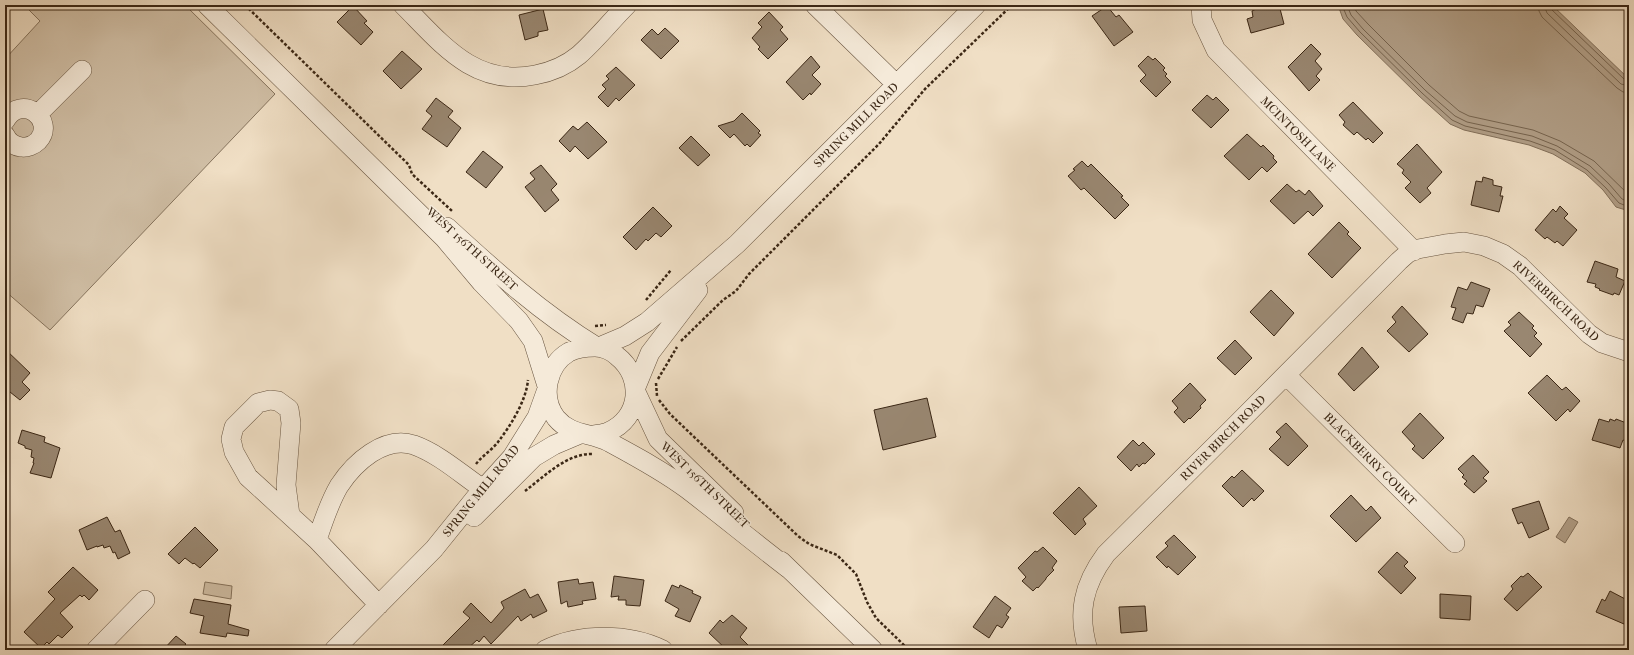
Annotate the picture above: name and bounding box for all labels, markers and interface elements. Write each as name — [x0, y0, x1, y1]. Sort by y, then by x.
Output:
street label: SPRING MILL ROAD — [811, 80, 901, 170]
street label: MCINTOSH LANE — [1258, 94, 1338, 174]
street label: WEST 156TH STREET — [423, 204, 521, 294]
street label: RIVERBIRCH ROAD — [1510, 257, 1602, 345]
street label: RIVER BIRCH ROAD — [1177, 392, 1269, 484]
street label: BLACKBERRY COURT — [1321, 410, 1420, 509]
street label: WEST 156TH STREET — [657, 438, 753, 532]
street label: SPRING MILL ROAD — [440, 442, 522, 540]

